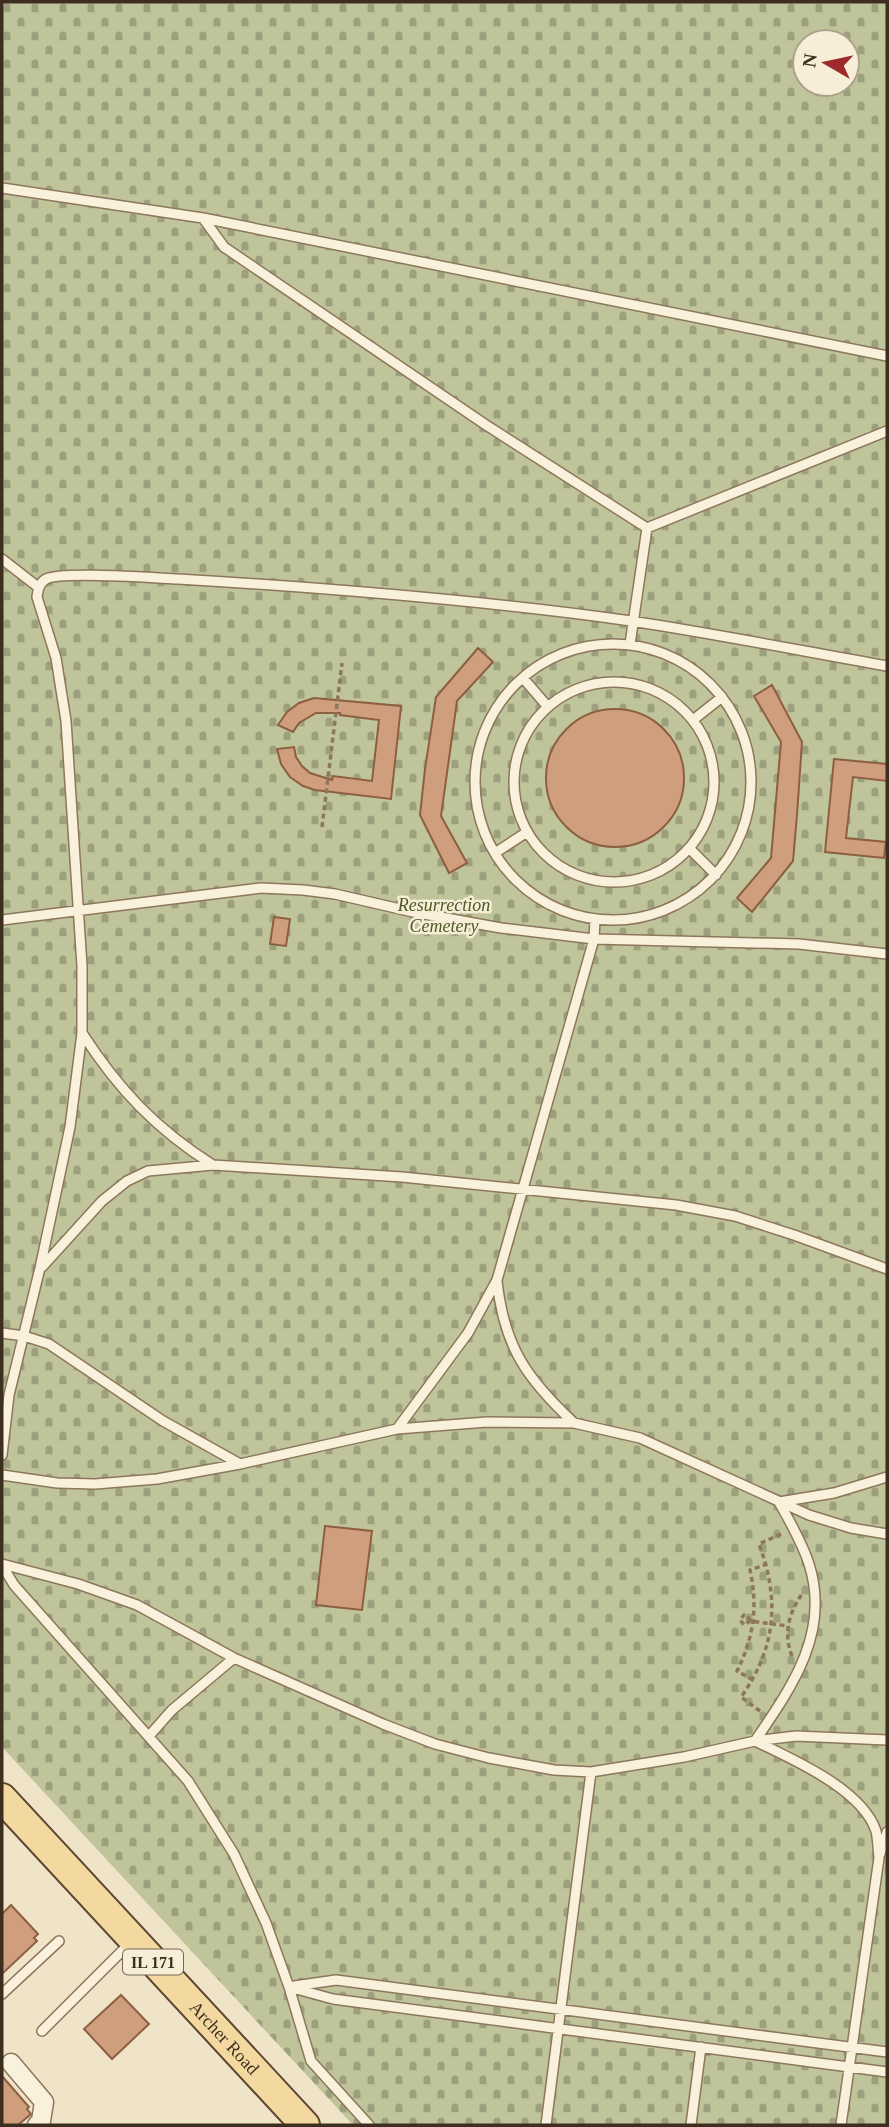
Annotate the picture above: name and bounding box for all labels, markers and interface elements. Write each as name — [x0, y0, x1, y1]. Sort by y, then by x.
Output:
north arrow — [791, 28, 861, 98]
text: N — [798, 52, 821, 69]
park label: Resurrection Cemetery — [397, 895, 490, 936]
road number: IL 171 — [123, 1950, 183, 1974]
street label: Archer Road — [185, 1997, 263, 2079]

